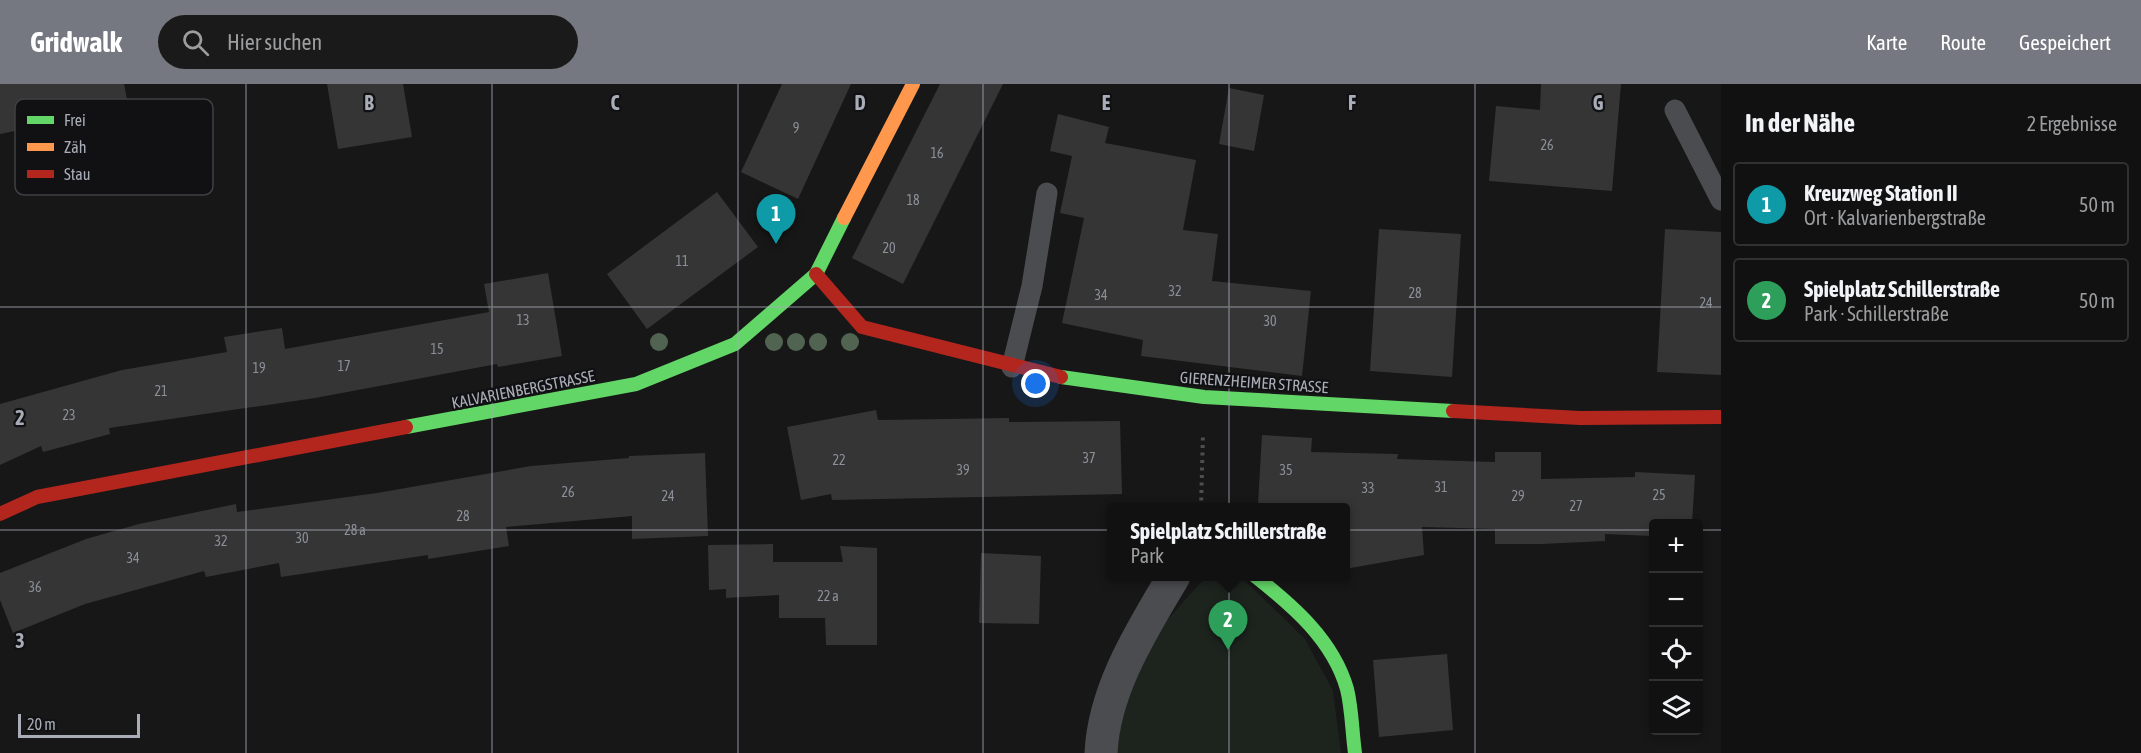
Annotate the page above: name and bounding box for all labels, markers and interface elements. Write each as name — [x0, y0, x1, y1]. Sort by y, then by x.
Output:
search box — [158, 15, 578, 69]
text: Gridwalk — [30, 26, 122, 58]
icon: search — [179, 26, 212, 59]
text: Hier suchen — [227, 29, 322, 55]
text: Karte — [1866, 30, 1907, 54]
text: Route — [1940, 30, 1986, 54]
text: Gespeichert — [2019, 30, 2111, 54]
text: B — [364, 91, 374, 114]
text: C — [611, 91, 620, 114]
text: D — [854, 91, 866, 114]
text: E — [1102, 91, 1111, 114]
text: F — [1348, 91, 1356, 114]
text: G — [1593, 91, 1604, 114]
legend — [15, 99, 213, 195]
text: In der Nähe — [1745, 108, 1855, 138]
text: Frei — [64, 111, 86, 129]
text: 2 Ergebnisse — [2027, 112, 2117, 135]
house number: 9 — [793, 120, 799, 136]
house number: 26 — [1540, 137, 1554, 153]
text: Zäh — [64, 138, 86, 156]
house number: 16 — [930, 145, 944, 161]
text: Stau — [64, 165, 91, 183]
text: Kreuzweg Station II — [1804, 180, 1958, 206]
house number: 18 — [906, 192, 920, 208]
text: 1 — [1762, 193, 1771, 216]
text: 50 m — [2079, 193, 2115, 216]
pin: 1 — [756, 194, 796, 244]
text: Ort · Kalvarienbergstraße — [1804, 206, 1986, 229]
house number: 20 — [882, 240, 896, 256]
house number: 11 — [675, 253, 689, 269]
text: Spielplatz Schillerstraße — [1804, 276, 2000, 302]
house number: 32 — [1168, 283, 1182, 299]
house number: 28 — [1408, 285, 1422, 301]
house number: 34 — [1094, 287, 1108, 303]
text: 2 — [1762, 289, 1771, 312]
text: 50 m — [2079, 289, 2115, 312]
house number: 24 — [1699, 295, 1713, 311]
text: Park · Schillerstraße — [1804, 302, 1949, 325]
house number: 13 — [516, 312, 530, 328]
house number: 30 — [1263, 313, 1277, 329]
house number: 15 — [430, 341, 444, 357]
house number: 17 — [337, 358, 351, 374]
house number: 19 — [252, 360, 266, 376]
street label: KALVARIENBERGSTRASSE — [450, 366, 596, 412]
street label: GIERENZHEIMER STRASSE — [1179, 368, 1329, 396]
your location — [1021, 369, 1050, 398]
house number: 21 — [154, 383, 168, 399]
text: 2 — [15, 406, 25, 429]
house number: 23 — [62, 407, 76, 423]
house number: 37 — [1082, 450, 1096, 466]
house number: 22 — [832, 452, 846, 468]
house number: 39 — [956, 462, 970, 478]
house number: 35 — [1279, 462, 1293, 478]
house number: 31 — [1434, 479, 1448, 495]
house number: 33 — [1361, 480, 1375, 496]
house number: 26 — [561, 484, 575, 500]
house number: 25 — [1652, 487, 1666, 503]
house number: 24 — [661, 488, 675, 504]
house number: 29 — [1511, 488, 1525, 504]
house number: 27 — [1569, 498, 1583, 514]
popup — [1107, 503, 1350, 581]
house number: 28 — [456, 508, 470, 524]
text: Spielplatz Schillerstraße — [1130, 518, 1327, 544]
map controls — [1649, 519, 1703, 735]
button: + — [1649, 519, 1703, 573]
house number: 28 a — [344, 522, 366, 538]
house number: 30 — [295, 530, 309, 546]
house number: 32 — [214, 533, 228, 549]
text: Park — [1130, 544, 1164, 567]
house number: 34 — [126, 550, 140, 566]
button: − — [1649, 573, 1703, 627]
house number: 36 — [28, 579, 42, 595]
house number: 22 a — [817, 588, 839, 604]
pin: 2 — [1208, 600, 1248, 650]
button: locate — [1649, 627, 1703, 681]
text: 3 — [15, 629, 25, 652]
button: layers — [1649, 681, 1703, 735]
scale bar — [18, 711, 140, 738]
text: 20 m — [27, 715, 56, 733]

